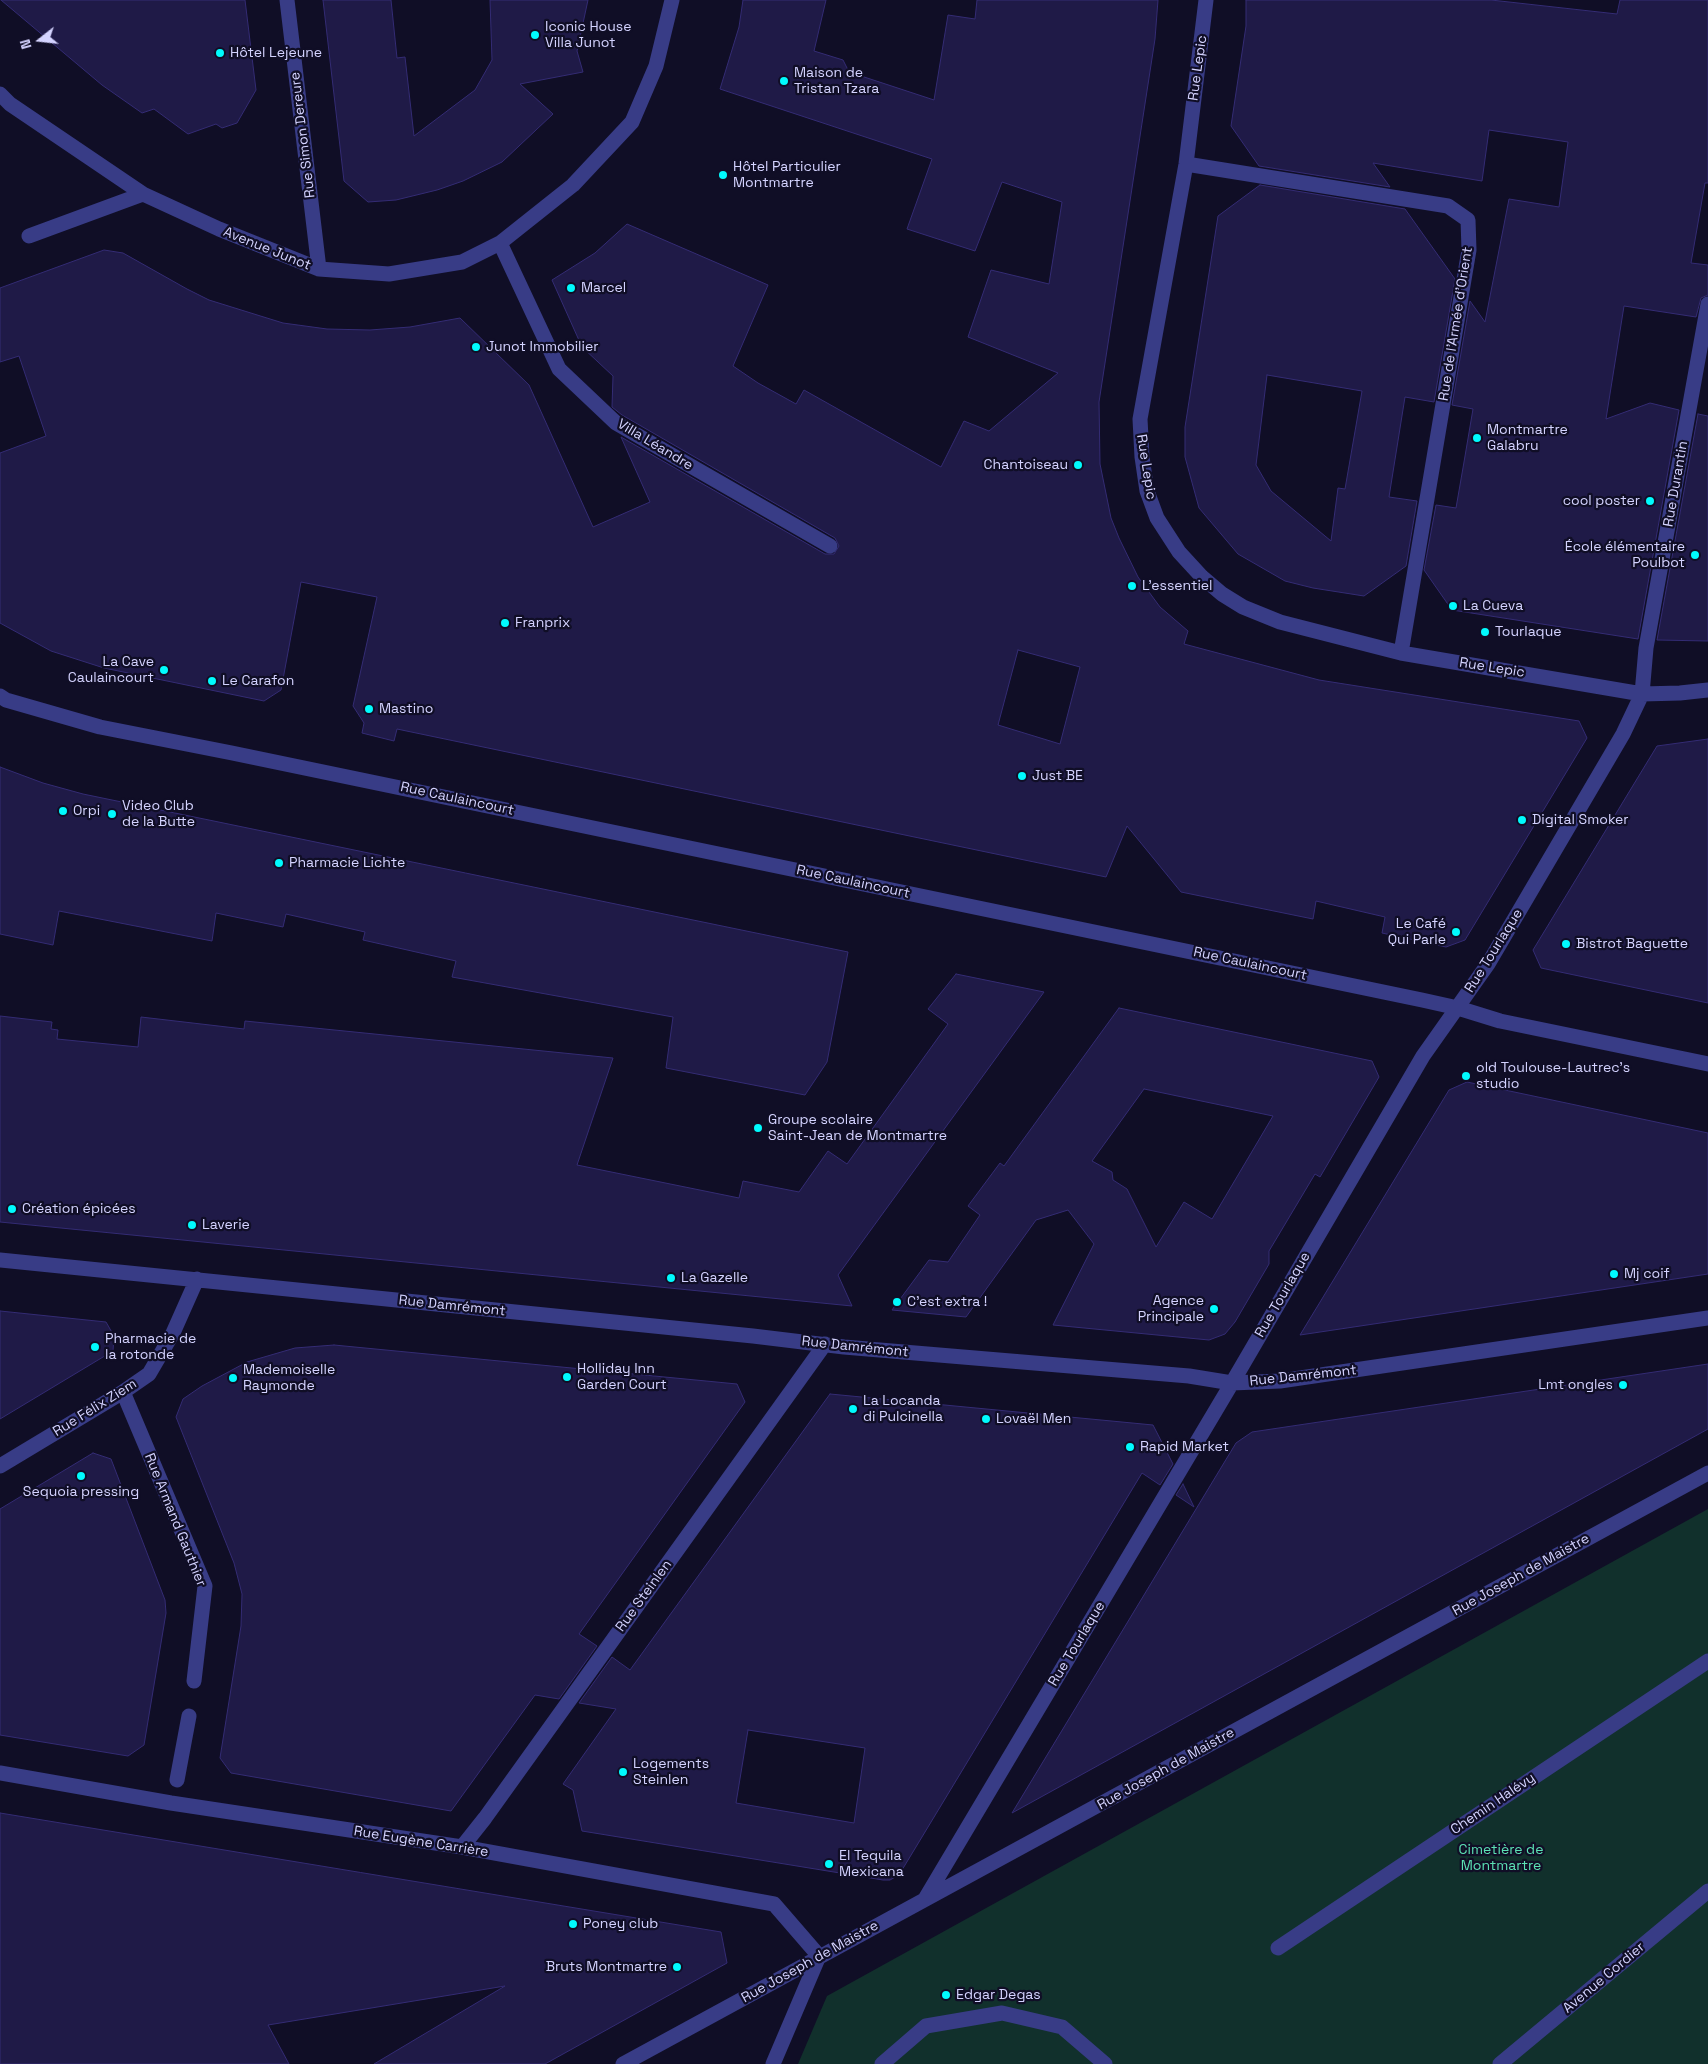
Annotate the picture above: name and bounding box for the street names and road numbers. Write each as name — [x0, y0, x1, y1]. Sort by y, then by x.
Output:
street label: Rue Lepic — [1185, 34, 1211, 102]
street label: Rue Simon Dereure — [287, 71, 319, 199]
street label: Avenue Junot — [221, 224, 313, 274]
street label: Rue de l'Armée d'Orient — [1436, 246, 1476, 402]
street label: Villa Léandre — [614, 416, 696, 474]
street label: Rue Lepic — [1133, 433, 1159, 501]
street label: Rue Durantin — [1660, 440, 1692, 528]
street label: Rue Lepic — [1458, 655, 1526, 681]
street label: Rue Caulaincourt — [399, 779, 515, 819]
street label: Rue Caulaincourt — [795, 862, 911, 902]
street label: Rue Tourlaque — [1461, 906, 1527, 996]
street label: Rue Caulaincourt — [1192, 944, 1308, 984]
street label: Rue Tourlaque — [1252, 1249, 1314, 1341]
street label: Rue Damrémont — [398, 1292, 506, 1320]
street label: Rue Damrémont — [801, 1333, 909, 1361]
street label: Rue Damrémont — [1249, 1362, 1357, 1390]
street label: Rue Félix Ziem — [50, 1376, 140, 1440]
street label: Rue Armand Gauthier — [141, 1451, 209, 1589]
street label: Rue Joseph de Maistre — [1449, 1530, 1593, 1620]
street label: Rue Steinlen — [612, 1557, 676, 1635]
street label: Rue Tourlaque — [1045, 1599, 1109, 1689]
street label: Rue Joseph de Maistre — [1094, 1724, 1238, 1814]
street label: Chemin Halévy — [1448, 1770, 1538, 1838]
street label: Rue Eugène Carrière — [352, 1823, 490, 1861]
street label: Rue Joseph de Maistre — [738, 1917, 882, 2007]
street label: Avenue Cordier — [1560, 1939, 1648, 2017]

